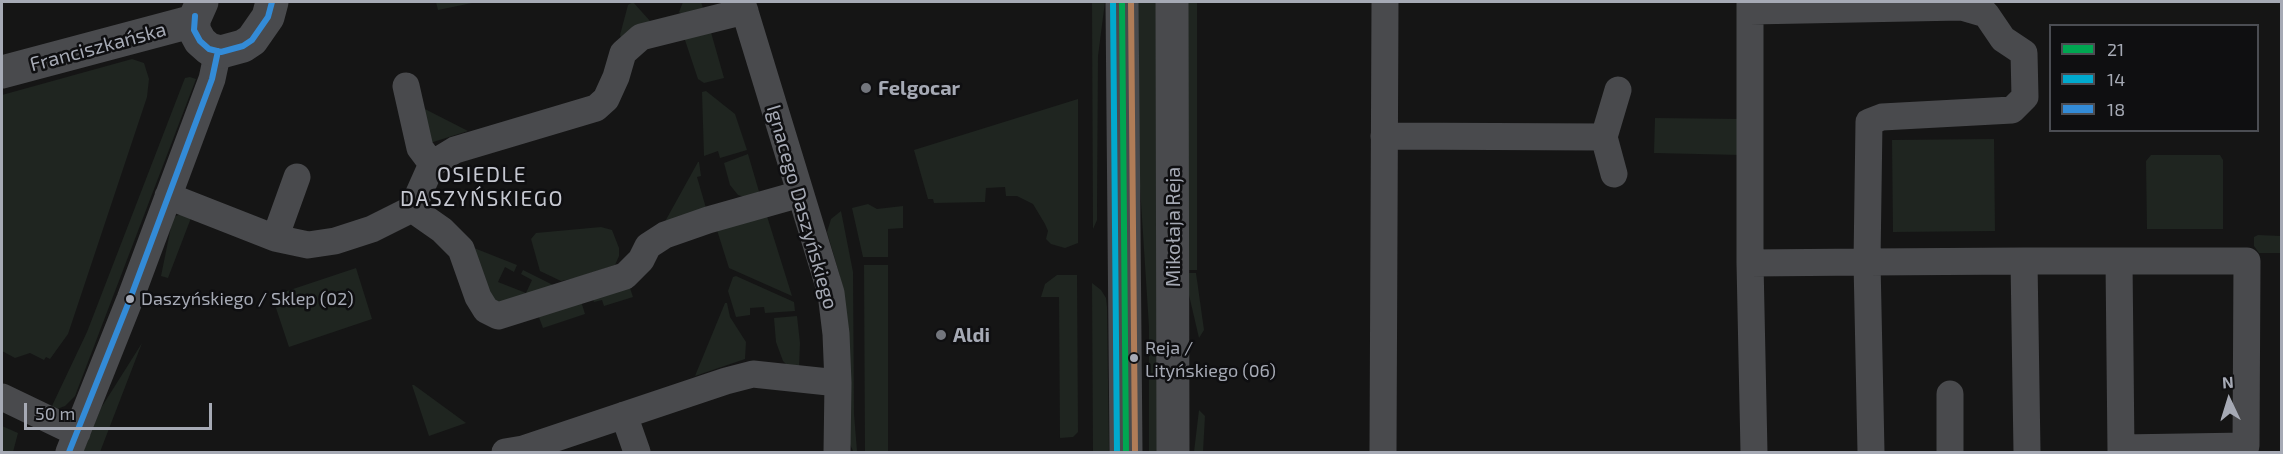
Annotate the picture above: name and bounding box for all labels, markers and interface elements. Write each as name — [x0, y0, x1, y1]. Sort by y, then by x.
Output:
street label: Franciszkańska — [27, 17, 169, 77]
legend — [2049, 24, 2259, 132]
text: 21 — [2107, 38, 2124, 60]
text: 14 — [2107, 68, 2125, 90]
place label: Felgocar — [878, 76, 960, 100]
marker: Felgocar — [859, 81, 873, 95]
text: 18 — [2107, 98, 2125, 120]
street label: Ignacego Daszyńskiego — [761, 102, 843, 312]
district label: OSIEDLE DASZYŃSKIEGO — [400, 162, 564, 212]
street label: Mikołaja Reja — [1161, 167, 1185, 287]
place label: Daszyńskiego / Sklep (02) — [141, 288, 354, 310]
marker: Daszyńskiego / Sklep (02) — [124, 293, 136, 305]
place label: Aldi — [953, 323, 990, 347]
marker: Aldi — [934, 328, 948, 342]
place label: Reja / Lityńskiego (06) — [1145, 337, 1276, 380]
marker: Reja / Lityńskiego (06) — [1128, 352, 1140, 364]
north arrow — [2199, 370, 2259, 430]
text: N — [2221, 372, 2234, 391]
scale bar — [27, 391, 214, 429]
text: 50 m — [35, 402, 75, 424]

